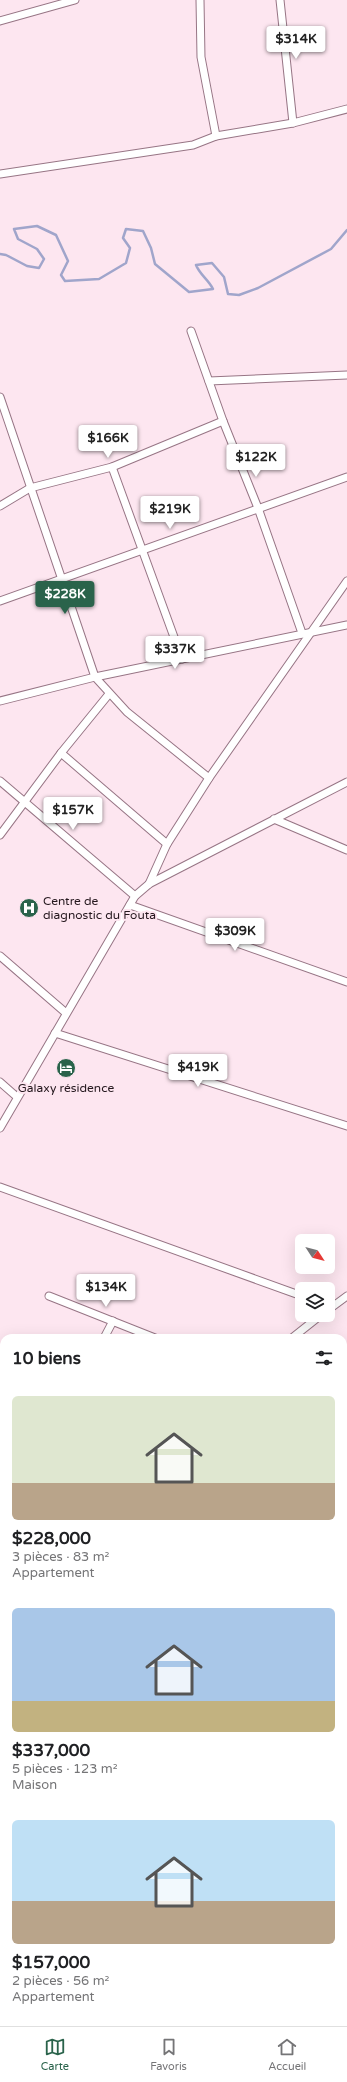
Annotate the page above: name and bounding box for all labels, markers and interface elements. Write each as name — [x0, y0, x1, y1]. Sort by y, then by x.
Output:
pin: $314K — [268, 26, 324, 60]
text: $314K — [275, 31, 317, 47]
pin: $166K — [80, 425, 136, 459]
text: $166K — [87, 430, 129, 446]
pin: $122K — [228, 444, 284, 478]
text: $122K — [235, 449, 277, 465]
pin: $219K — [142, 496, 198, 530]
text: $219K — [149, 501, 191, 517]
pin: $228K — [37, 581, 93, 615]
text: $228K — [44, 586, 86, 602]
pin: $337K — [147, 636, 203, 670]
text: $337K — [154, 641, 196, 657]
pin: $157K — [45, 797, 101, 831]
text: $157K — [52, 802, 94, 818]
place label: Centre de diagnostic du Fouta — [43, 894, 156, 922]
hospital icon: Centre de diagnostic du Fouta — [18, 897, 40, 919]
pin: $309K — [207, 918, 263, 952]
text: $309K — [214, 923, 256, 939]
pin: $419K — [170, 1054, 226, 1088]
hotel icon: Galaxy résidence — [55, 1057, 77, 1079]
text: $419K — [177, 1059, 219, 1075]
place label: Galaxy résidence — [18, 1081, 114, 1095]
north arrow — [295, 1234, 335, 1274]
map controls — [295, 1234, 335, 1322]
pin: $134K — [78, 1274, 134, 1308]
text: $134K — [85, 1279, 127, 1295]
button: layers — [295, 1282, 335, 1322]
icon: filters — [313, 1347, 335, 1369]
text: 10 biens — [12, 1348, 81, 1369]
icon: home — [138, 1422, 210, 1494]
text: $228,000 — [12, 1528, 91, 1549]
text: 3 pièces · 83 m² — [12, 1549, 109, 1565]
text: Appartement — [12, 1565, 95, 1581]
icon: home — [138, 1634, 210, 1706]
text: $337,000 — [12, 1740, 90, 1761]
text: 5 pièces · 123 m² — [12, 1761, 118, 1777]
text: Maison — [12, 1777, 57, 1793]
icon: home — [138, 1846, 210, 1918]
text: $157,000 — [12, 1952, 90, 1973]
text: 2 pièces · 56 m² — [12, 1973, 109, 1989]
text: Appartement — [12, 1989, 95, 2005]
tab: Carte — [41, 2036, 69, 2073]
tab: Favoris — [150, 2036, 187, 2073]
tab: Accueil — [268, 2036, 306, 2073]

